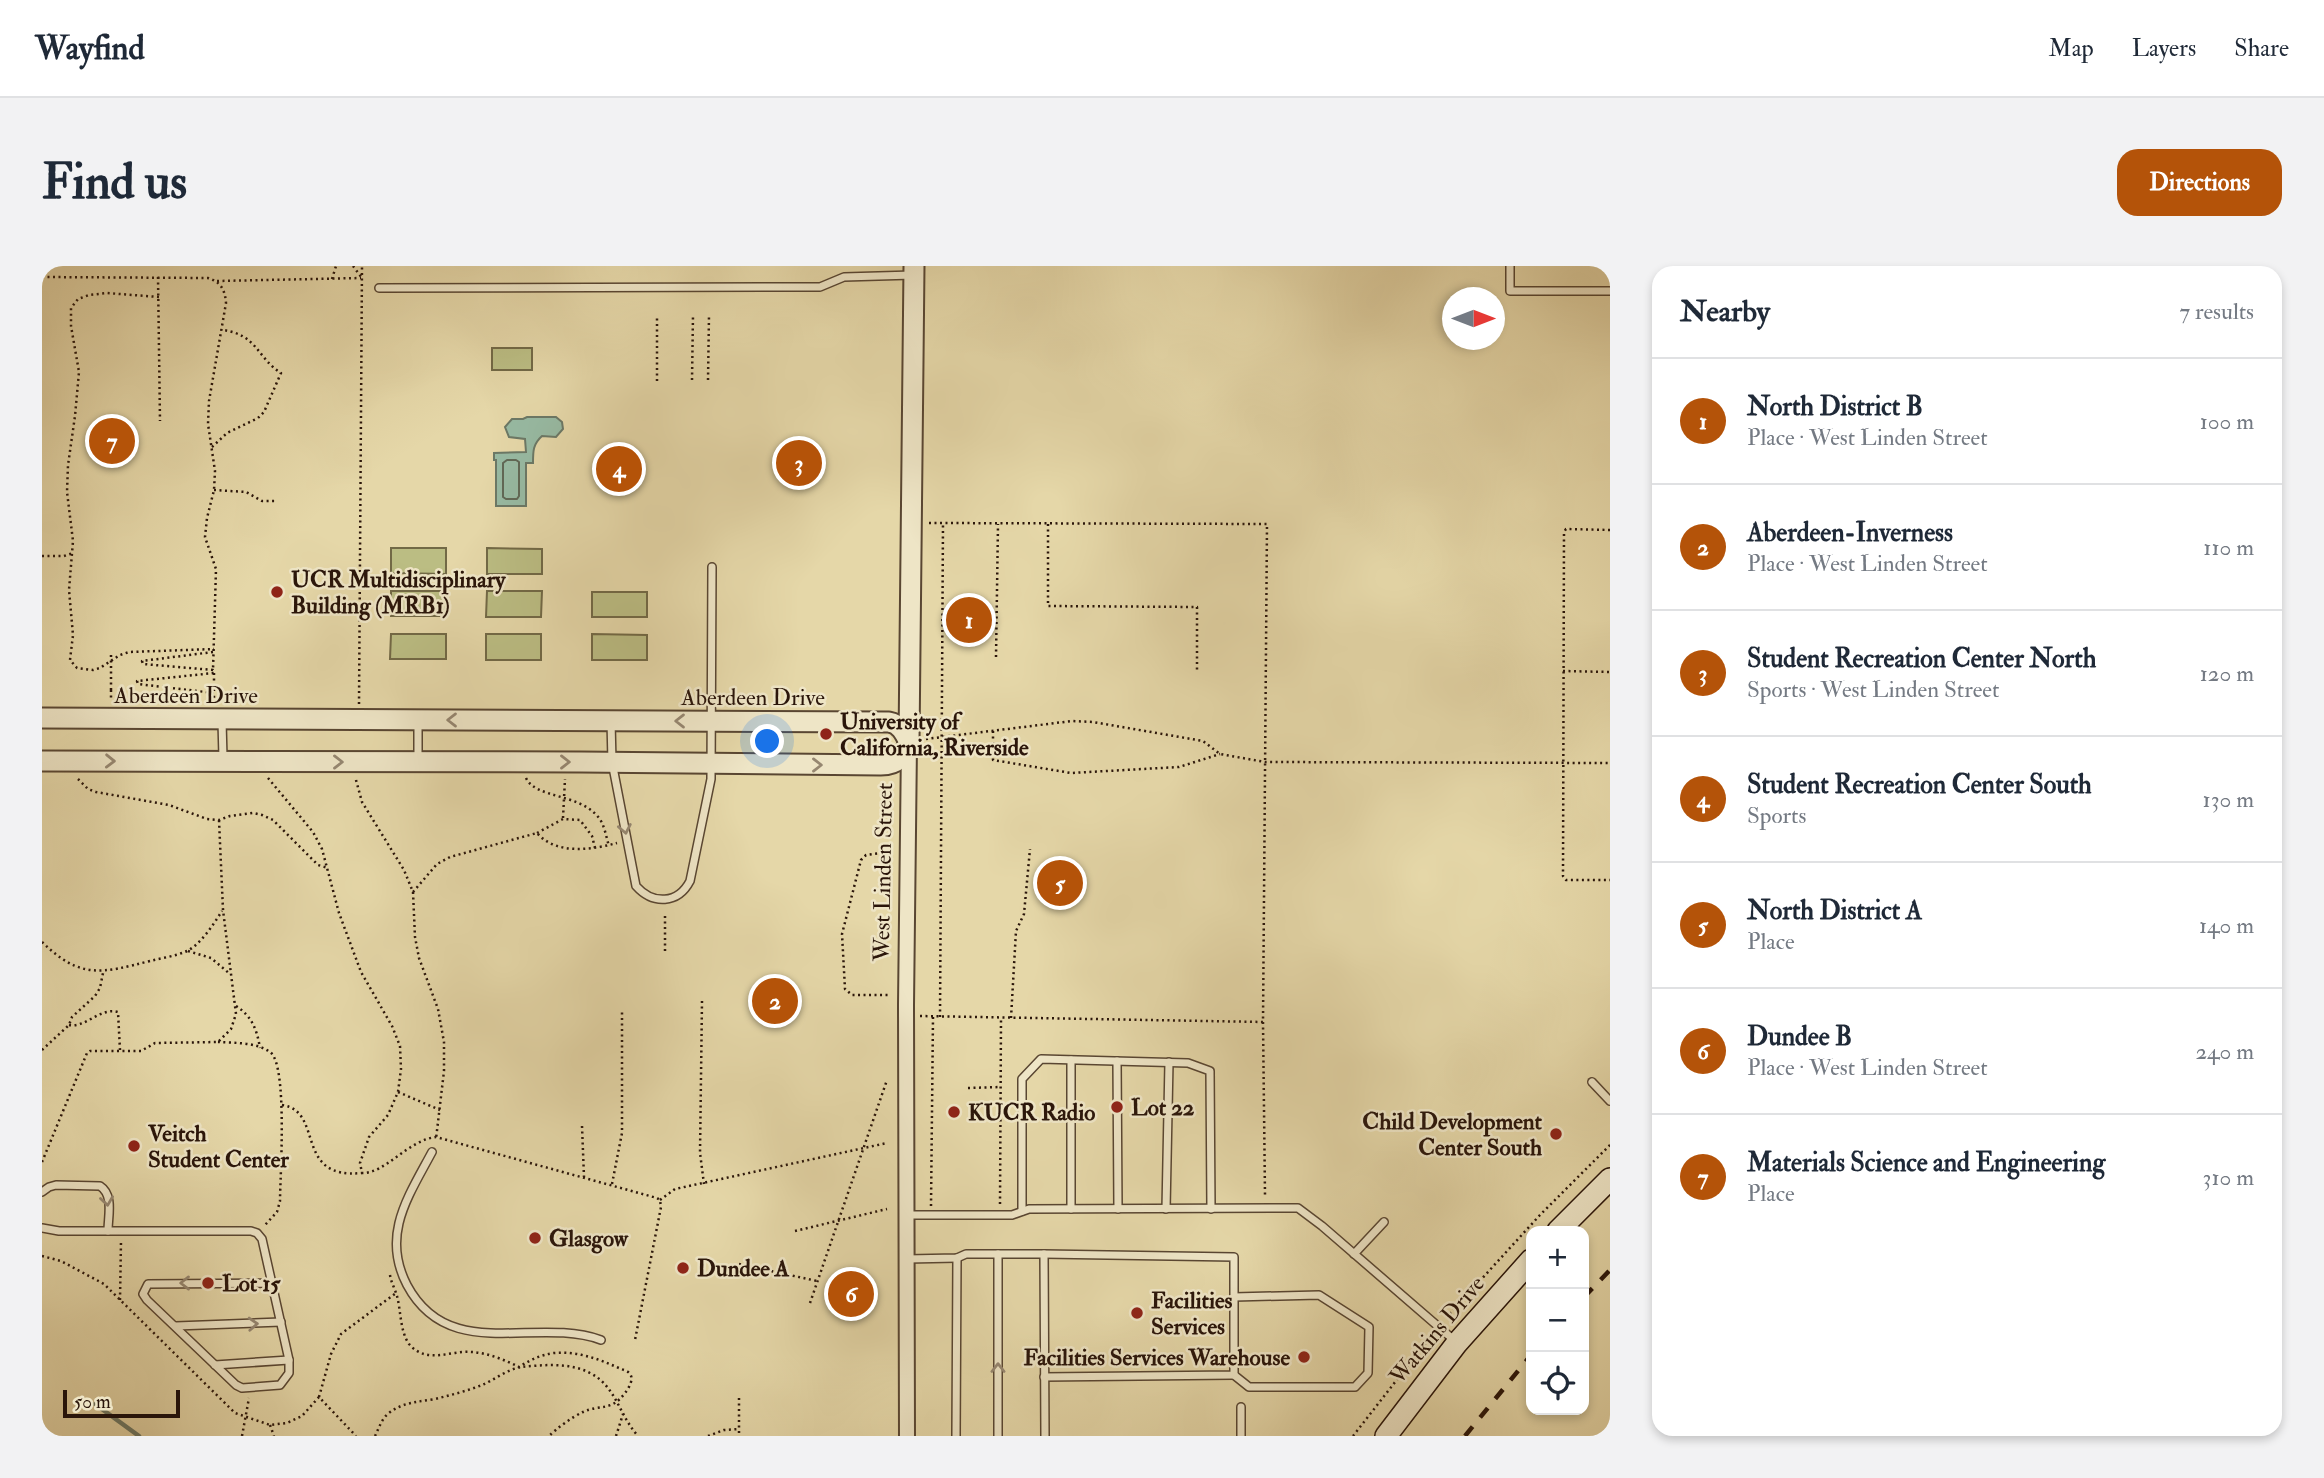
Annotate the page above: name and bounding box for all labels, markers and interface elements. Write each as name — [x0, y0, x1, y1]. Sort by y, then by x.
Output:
text: Wayfind — [35, 28, 145, 69]
text: Map — [2049, 33, 2094, 64]
text: Layers — [2132, 33, 2196, 64]
text: Share — [2234, 33, 2289, 64]
button: Directions — [2117, 149, 2282, 216]
text: Find us — [42, 152, 187, 213]
north arrow — [1442, 287, 1505, 350]
text: Nearby — [1680, 293, 1770, 330]
text: 7 results — [2180, 297, 2254, 326]
text: North District B — [1747, 391, 1923, 423]
text: 1 — [1699, 407, 1707, 436]
text: 100 m — [2200, 407, 2254, 436]
pin: 7 — [89, 415, 135, 467]
text: Place · West Linden Street — [1747, 423, 1988, 452]
pin: 3 — [776, 437, 822, 489]
pin: 4 — [596, 443, 642, 495]
text: Aberdeen-Inverness — [1747, 517, 1953, 549]
text: 2 — [1697, 533, 1709, 562]
text: 110 m — [2203, 533, 2254, 562]
text: Place · West Linden Street — [1747, 549, 1988, 578]
place label: UCR Multidisciplinary Building (MRB1) — [291, 565, 506, 621]
marker: UCR Multidisciplinary Building (MRB1) — [269, 584, 285, 600]
pin: 1 — [946, 594, 992, 646]
text: Student Recreation Center North — [1747, 643, 2096, 675]
text: 3 — [1699, 659, 1707, 688]
text: 120 m — [2200, 659, 2254, 688]
text: Sports · West Linden Street — [1747, 675, 1999, 704]
street label: Aberdeen Drive — [113, 681, 258, 710]
street label: Aberdeen Drive — [680, 683, 825, 712]
place label: University of California, Riverside — [840, 707, 1029, 762]
one-way arrow — [446, 712, 457, 728]
one-way arrow — [674, 713, 684, 729]
your location — [750, 724, 784, 758]
marker: University of California, Riverside — [818, 726, 834, 742]
one-way arrow — [105, 753, 116, 769]
one-way arrow — [333, 754, 343, 770]
one-way arrow — [560, 754, 571, 770]
one-way arrow — [812, 757, 823, 773]
text: Student Recreation Center South — [1747, 769, 2092, 801]
street label: West Linden Street — [867, 782, 899, 963]
text: 4 — [1697, 785, 1709, 814]
text: 130 m — [2202, 785, 2254, 814]
text: Sports — [1747, 801, 1806, 830]
one-way arrow — [616, 823, 631, 835]
pin: 5 — [1037, 857, 1083, 909]
text: North District A — [1747, 895, 1922, 927]
text: 5 — [1698, 911, 1708, 940]
text: 140 m — [2199, 911, 2254, 940]
text: Place — [1747, 927, 1795, 956]
pin: 2 — [752, 975, 798, 1027]
text: Dundee B — [1747, 1021, 1852, 1053]
text: 6 — [1697, 1037, 1709, 1066]
text: 240 m — [2195, 1037, 2254, 1066]
text: Place · West Linden Street — [1747, 1053, 1988, 1082]
place label: Lot 22 — [1131, 1093, 1195, 1122]
place label: KUCR Radio — [968, 1098, 1095, 1127]
marker: Lot 22 — [1109, 1099, 1125, 1115]
marker: KUCR Radio — [946, 1104, 962, 1120]
place label: Child Development Center South — [1362, 1107, 1543, 1162]
place label: Veitch Student Center — [147, 1119, 289, 1174]
marker: Child Development Center South — [1548, 1126, 1564, 1142]
marker: Veitch Student Center — [126, 1138, 142, 1154]
text: Materials Science and Engineering — [1747, 1147, 2105, 1179]
text: 7 — [1698, 1163, 1708, 1192]
text: 310 m — [2203, 1163, 2254, 1192]
text: Place — [1747, 1179, 1795, 1208]
one-way arrow — [99, 1195, 114, 1207]
place label: Glasgow — [549, 1224, 629, 1254]
map controls — [1526, 1226, 1589, 1415]
button: + — [1526, 1226, 1589, 1289]
marker: Glasgow — [527, 1230, 543, 1246]
place label: Dundee A — [697, 1254, 790, 1283]
marker: Dundee A — [675, 1260, 691, 1276]
pin: 6 — [828, 1268, 874, 1320]
place label: Lot 15 — [222, 1269, 281, 1298]
street label: Watkins Drive — [1383, 1270, 1491, 1391]
marker: Lot 15 — [200, 1275, 216, 1291]
one-way arrow — [180, 1276, 191, 1291]
place label: Facilities Services — [1151, 1286, 1233, 1341]
button: − — [1526, 1289, 1589, 1352]
marker: Facilities Services — [1129, 1305, 1145, 1321]
one-way arrow — [248, 1316, 259, 1331]
place label: Facilities Services Warehouse — [1023, 1343, 1290, 1372]
marker: Facilities Services Warehouse — [1296, 1349, 1312, 1365]
button: locate — [1526, 1352, 1589, 1415]
one-way arrow — [990, 1362, 1006, 1373]
scale bar — [63, 1387, 180, 1419]
text: 50 m — [74, 1390, 111, 1414]

